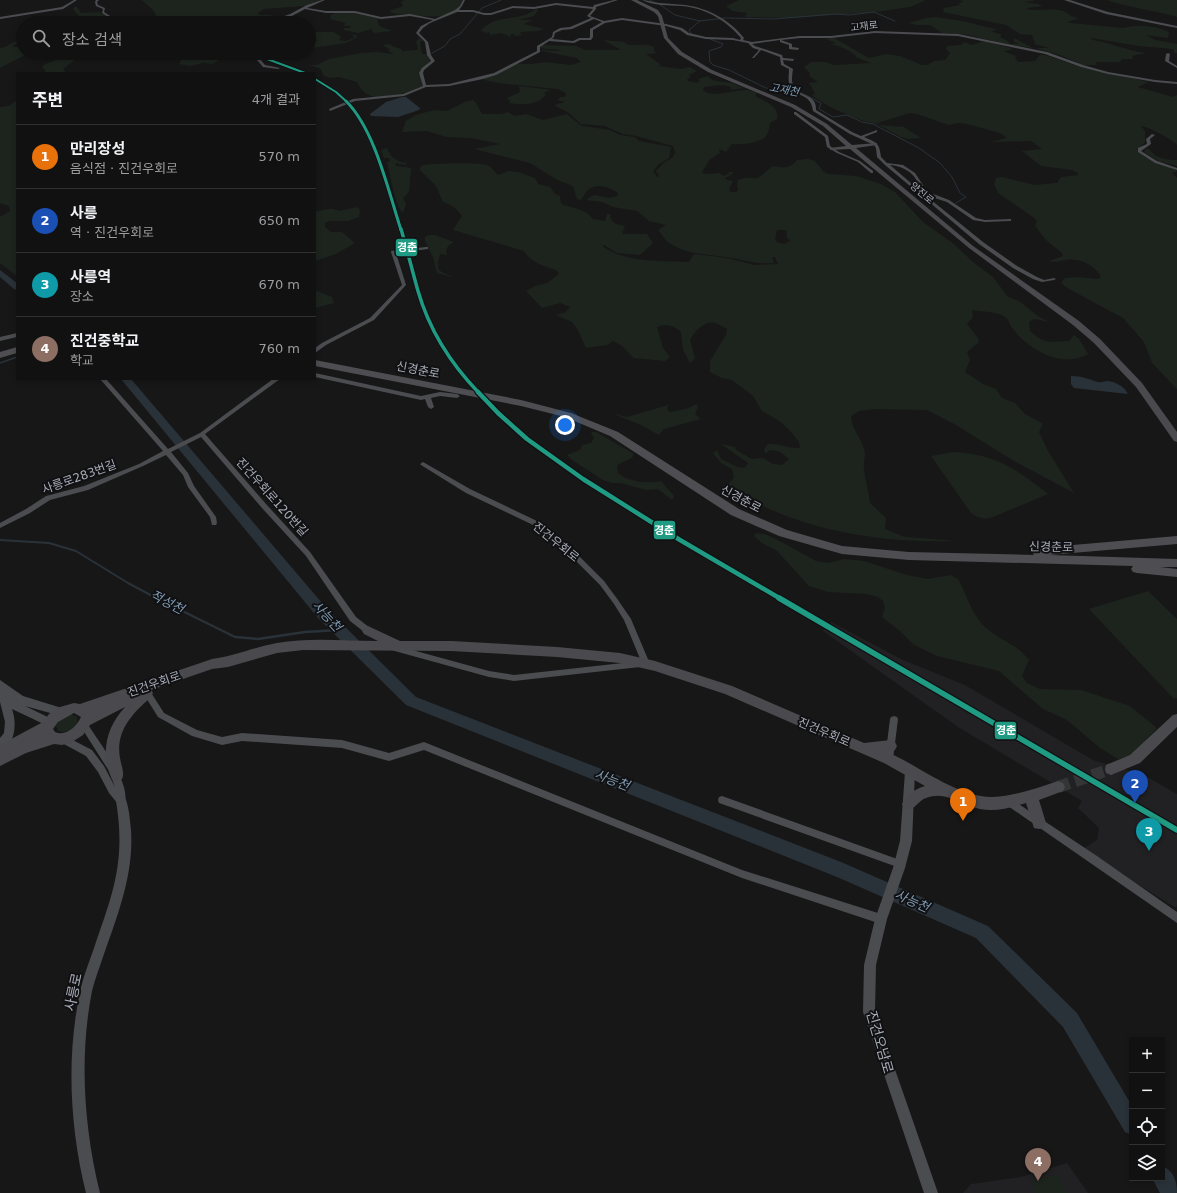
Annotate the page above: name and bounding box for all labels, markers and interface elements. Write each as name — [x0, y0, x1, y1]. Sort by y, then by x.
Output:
search box — [16, 16, 316, 60]
street label: 고재로 — [850, 19, 878, 33]
icon: search — [30, 27, 52, 49]
text: 장소 검색 — [62, 31, 122, 49]
water label: 고재천 — [768, 81, 802, 99]
text: 주변 — [32, 90, 63, 110]
text: 4개 결과 — [252, 92, 300, 107]
text: 만리장성 — [70, 140, 125, 158]
text: 1 — [40, 149, 50, 164]
text: 570 m — [258, 149, 300, 164]
text: 음식점 · 진건우회로 — [70, 161, 178, 176]
street label: 양진로 — [908, 180, 936, 206]
text: 사릉 — [70, 204, 98, 222]
text: 2 — [40, 213, 50, 228]
text: 650 m — [258, 213, 300, 228]
text: 역 · 진건우회로 — [70, 225, 154, 240]
line badge: 경춘 — [395, 238, 418, 257]
text: 경춘 — [397, 241, 417, 254]
text: 사릉역 — [70, 268, 111, 286]
text: 3 — [40, 277, 50, 292]
text: 670 m — [258, 277, 300, 292]
text: 장소 — [70, 289, 94, 304]
text: 진건중학교 — [70, 332, 139, 350]
text: 4 — [40, 341, 50, 356]
text: 760 m — [258, 341, 300, 356]
text: 학교 — [70, 353, 94, 368]
street label: 신경춘로 — [395, 359, 441, 381]
your location — [555, 415, 575, 435]
street label: 진건우회로120번길 — [233, 455, 311, 539]
street label: 사릉로283번길 — [40, 457, 118, 497]
street label: 신경춘로 — [718, 482, 764, 516]
street label: 진건우회로 — [530, 519, 582, 565]
line badge: 경춘 — [653, 520, 676, 540]
text: 경춘 — [654, 524, 674, 537]
street label: 신경춘로 — [1029, 540, 1073, 554]
water label: 적성천 — [148, 587, 187, 617]
water label: 사능천 — [309, 598, 345, 635]
street label: 진건우회로 — [126, 668, 182, 700]
street label: 진건우회로 — [796, 715, 852, 749]
line badge: 경춘 — [994, 721, 1017, 740]
text: 경춘 — [996, 724, 1016, 737]
water label: 사능천 — [593, 767, 632, 794]
pin: 2 — [1122, 770, 1148, 803]
pin: 1 — [950, 788, 976, 821]
pin: 3 — [1136, 818, 1162, 851]
water label: 사능천 — [893, 887, 932, 916]
street label: 사릉로 — [61, 971, 85, 1013]
street label: 진건오남로 — [863, 1009, 897, 1075]
map controls — [1129, 1037, 1165, 1181]
button: + — [1129, 1037, 1165, 1073]
button: − — [1129, 1073, 1165, 1109]
button: locate — [1129, 1109, 1165, 1145]
button: layers — [1129, 1145, 1165, 1181]
pin: 4 — [1025, 1148, 1051, 1181]

